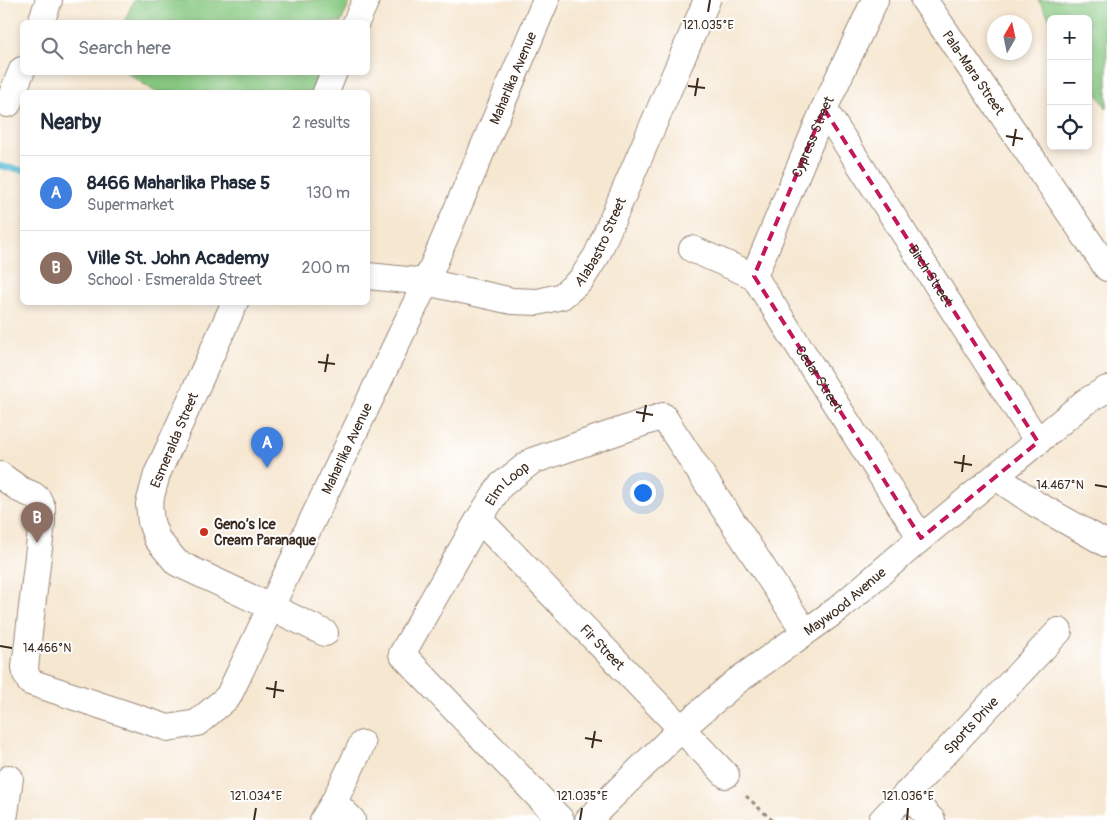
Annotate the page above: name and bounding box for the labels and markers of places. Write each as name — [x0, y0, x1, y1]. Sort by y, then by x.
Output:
pin: A — [251, 427, 283, 468]
pin: B — [21, 502, 53, 543]
place label: Geno’s Ice Cream Paranaque — [214, 516, 317, 549]
marker: Geno’s Ice Cream Paranaque — [198, 526, 210, 538]

